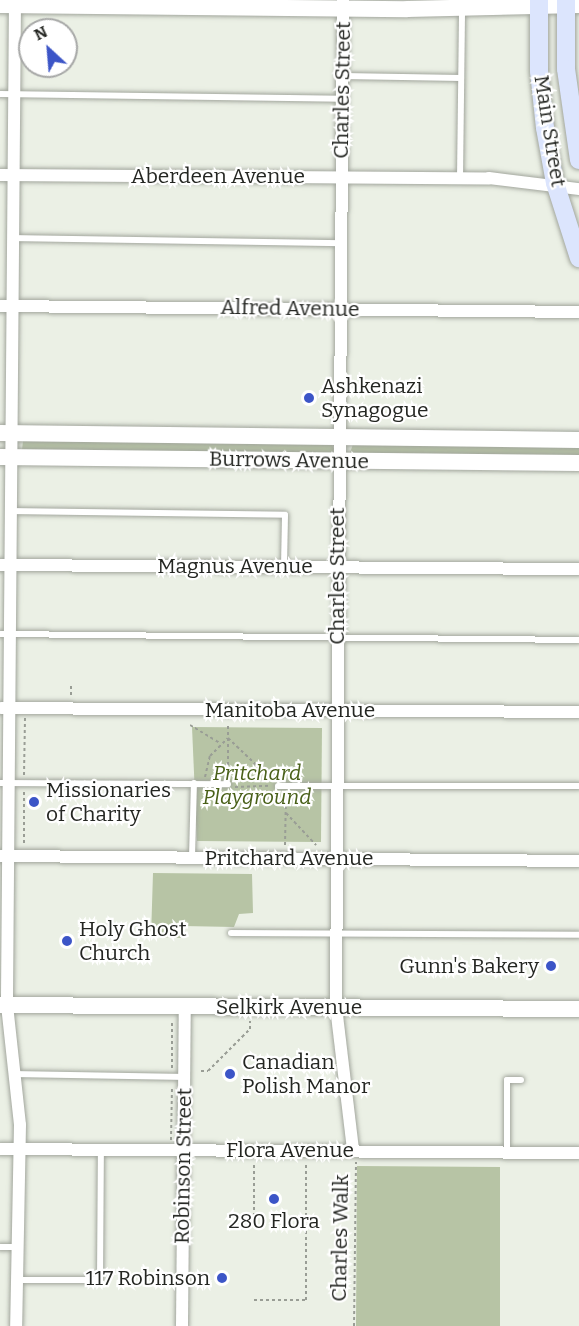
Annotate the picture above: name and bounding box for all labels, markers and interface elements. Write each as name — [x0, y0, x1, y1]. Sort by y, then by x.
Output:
north arrow — [18, 18, 78, 78]
street label: Charles Street — [328, 21, 356, 159]
text: N — [31, 22, 50, 44]
street label: Main Street — [529, 73, 571, 189]
street label: Aberdeen Avenue — [131, 163, 305, 189]
street label: Alfred Avenue — [220, 294, 360, 322]
place label: Ashkenazi Synagogue — [321, 373, 428, 423]
marker: Ashkenazi Synagogue — [302, 391, 316, 405]
street label: Burrows Avenue — [209, 446, 369, 474]
street label: Charles Street — [324, 507, 350, 645]
street label: Magnus Avenue — [157, 553, 313, 579]
street label: Manitoba Avenue — [205, 697, 375, 723]
park label: Pritchard Playground — [202, 760, 312, 810]
place label: Missionaries of Charity — [46, 777, 171, 827]
marker: Missionaries of Charity — [27, 795, 41, 809]
street label: Pritchard Avenue — [204, 845, 374, 871]
place label: Holy Ghost Church — [79, 916, 186, 966]
marker: Holy Ghost Church — [60, 934, 74, 948]
place label: Gunn's Bakery — [399, 953, 539, 979]
marker: Gunn's Bakery — [544, 959, 558, 973]
street label: Selkirk Avenue — [216, 994, 362, 1020]
place label: Canadian Polish Manor — [242, 1049, 370, 1099]
marker: Canadian Polish Manor — [223, 1067, 237, 1081]
street label: Robinson Street — [169, 1088, 197, 1244]
street label: Flora Avenue — [226, 1137, 354, 1163]
street label: Charles Walk — [326, 1174, 354, 1302]
marker: 280 Flora — [267, 1192, 281, 1206]
place label: 280 Flora — [228, 1208, 320, 1234]
place label: 117 Robinson — [86, 1265, 210, 1291]
marker: 117 Robinson — [215, 1271, 229, 1285]

